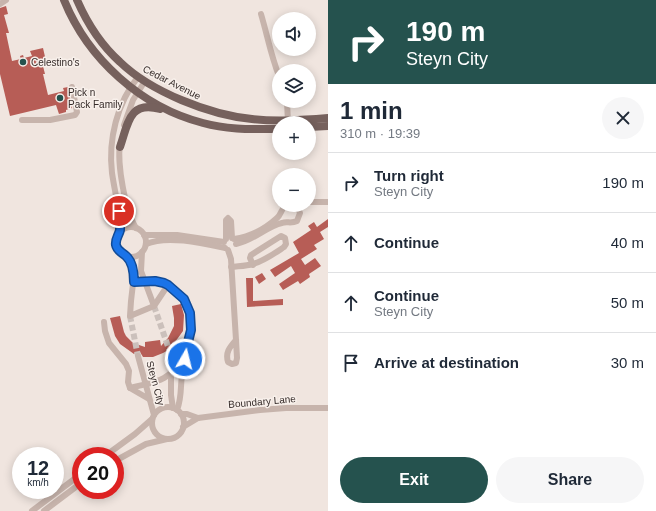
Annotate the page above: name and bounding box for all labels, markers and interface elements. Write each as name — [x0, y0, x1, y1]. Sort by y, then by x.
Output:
map controls — [272, 12, 316, 212]
button: sound — [272, 12, 316, 56]
icon: right — [340, 16, 392, 68]
text: 190 m — [406, 16, 485, 47]
text: Steyn City — [406, 49, 488, 69]
marker: Celestino's — [18, 57, 28, 67]
place label: Celestino's — [31, 57, 80, 68]
street label: Cedar Avenue — [141, 63, 203, 102]
button: layers — [272, 64, 316, 108]
place label: Pick n Pack Family — [68, 87, 122, 110]
marker: Pick n Pack Family — [55, 93, 65, 103]
text: 1 min — [340, 97, 403, 124]
button: close — [602, 97, 644, 139]
button: + — [272, 116, 316, 160]
text: 310 m · 19:39 — [340, 126, 420, 141]
text: Turn right — [374, 167, 444, 184]
button: − — [272, 168, 316, 212]
icon: right — [340, 172, 362, 194]
text: 190 m — [602, 174, 644, 191]
text: Steyn City — [374, 184, 433, 199]
pin — [102, 194, 136, 228]
icon: arrive — [108, 200, 130, 222]
icon: ahead — [340, 232, 362, 254]
text: Continue — [374, 234, 439, 251]
text: 40 m — [611, 234, 644, 251]
text: Continue — [374, 287, 439, 304]
icon: ahead — [340, 292, 362, 314]
text: 50 m — [611, 294, 644, 311]
text: Steyn City — [374, 304, 433, 319]
position arrow — [164, 338, 206, 380]
icon: arrive — [340, 352, 362, 374]
text: Arrive at destination — [374, 354, 519, 371]
text: 30 m — [611, 354, 644, 371]
street label: Steyn City — [144, 360, 167, 407]
street label: Boundary Lane — [228, 393, 297, 410]
speed limit sign: 20 — [72, 447, 124, 499]
text: 12 — [27, 457, 49, 479]
button: Exit — [340, 457, 488, 503]
button: Share — [496, 457, 644, 503]
text: km/h — [27, 477, 49, 488]

